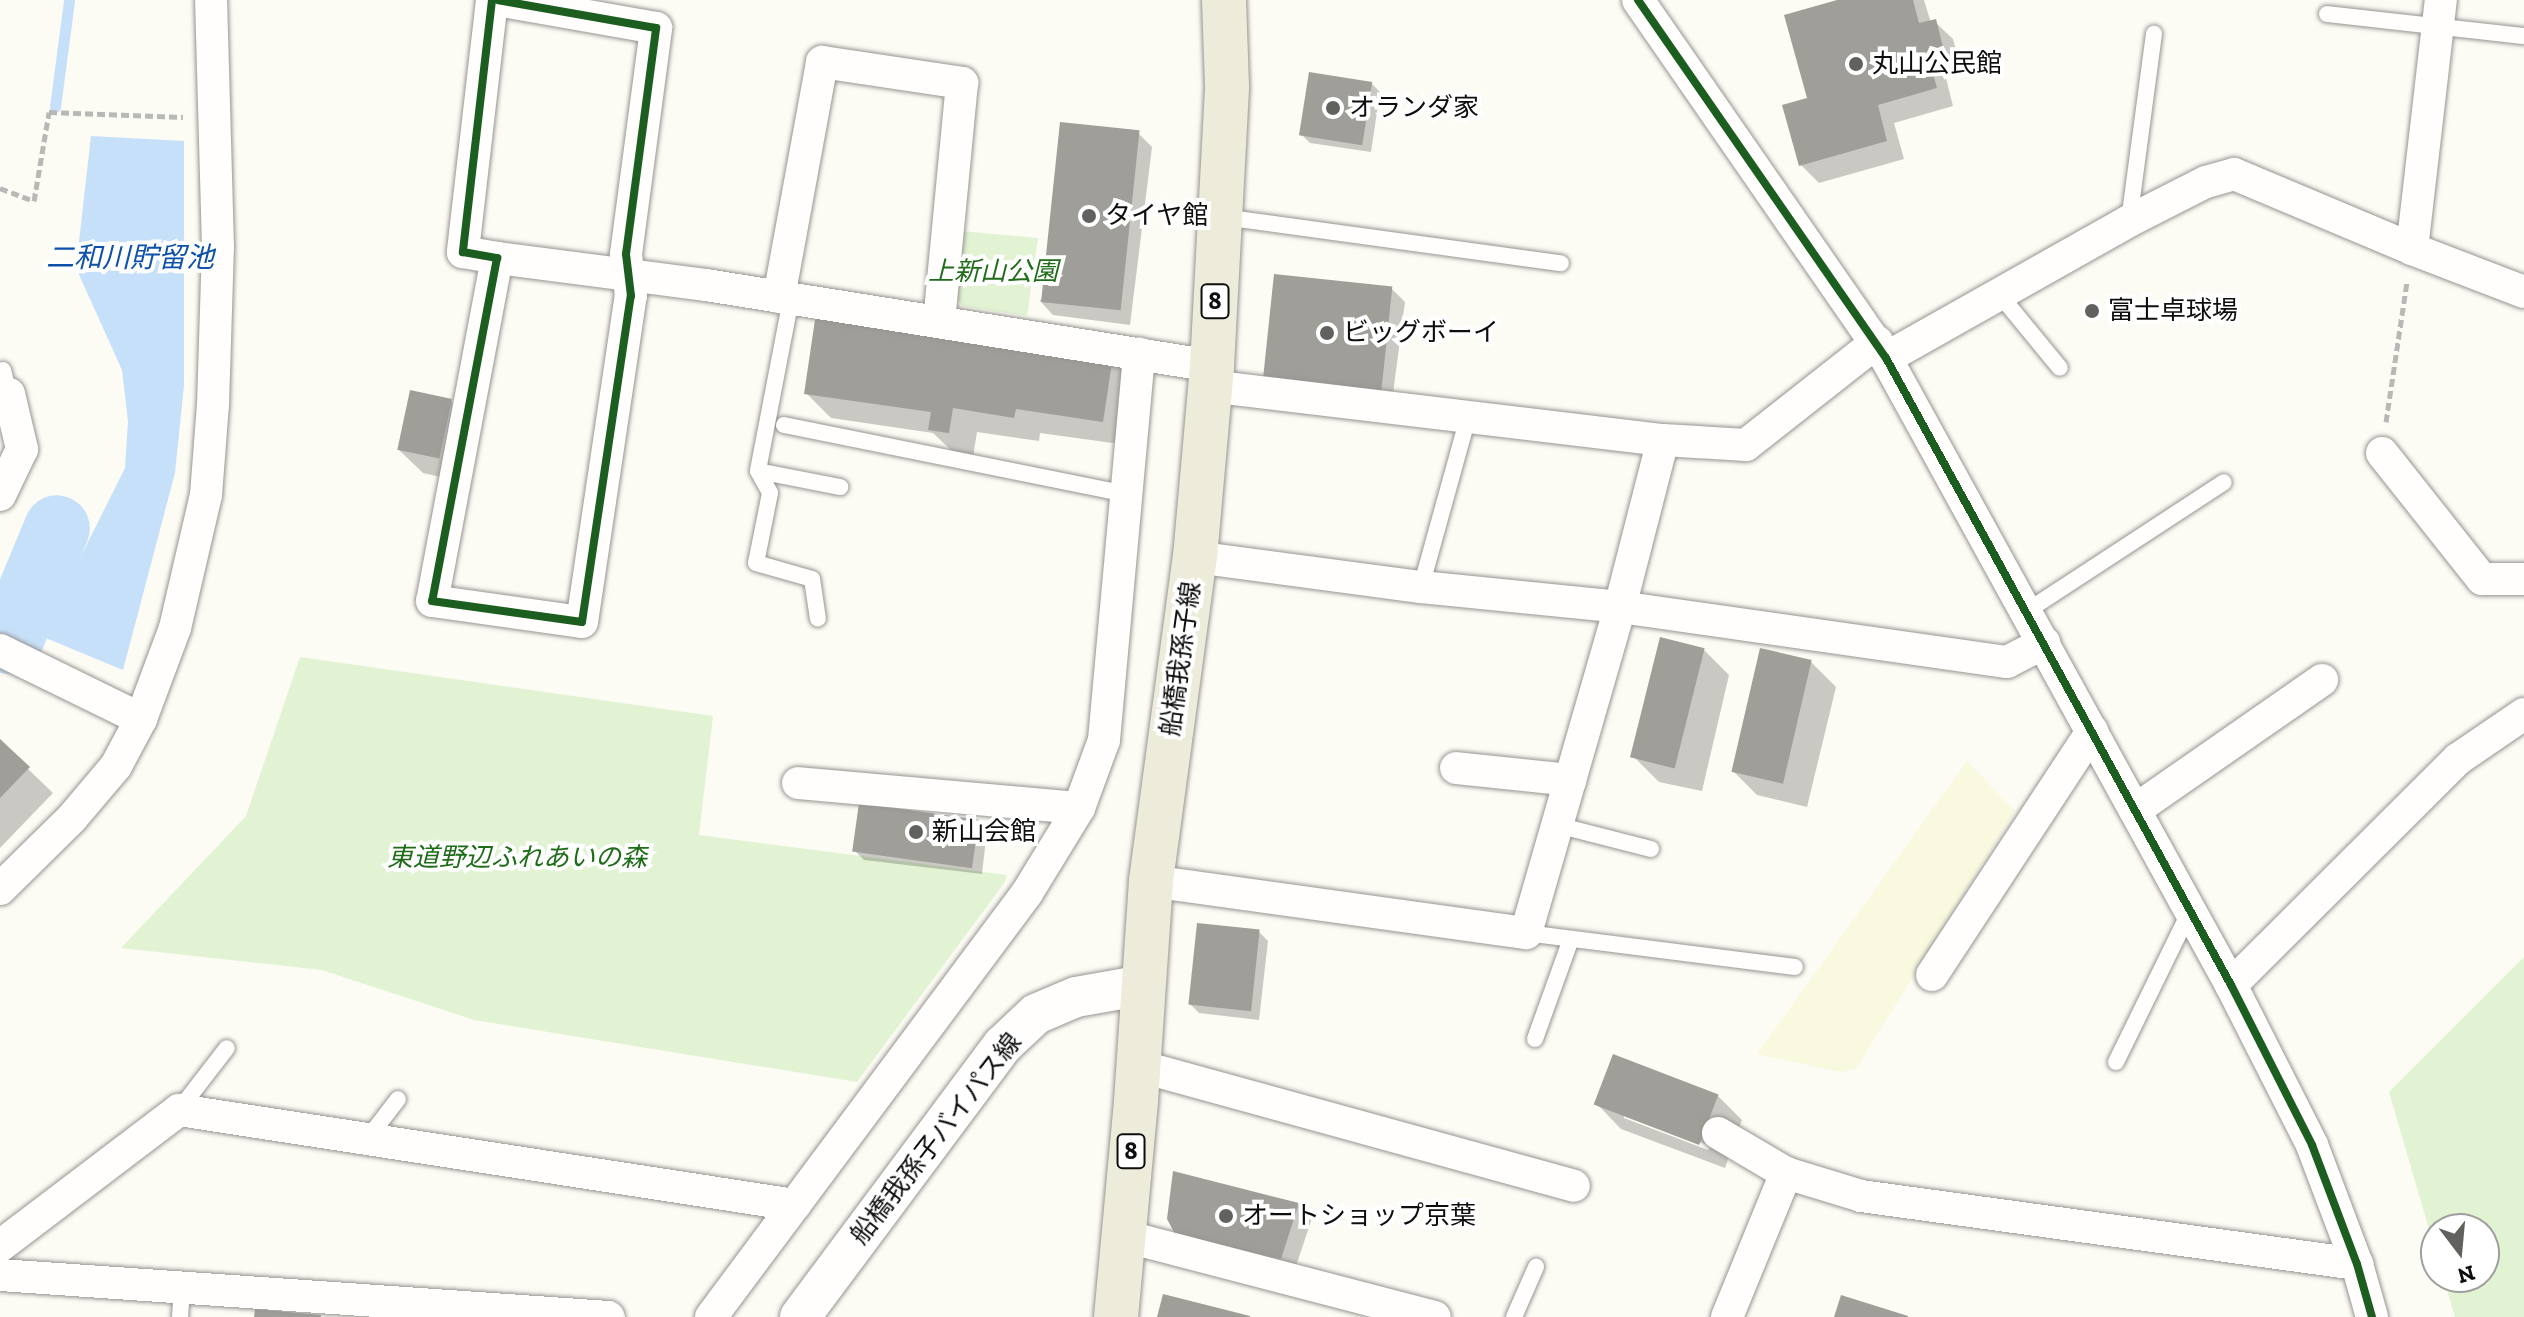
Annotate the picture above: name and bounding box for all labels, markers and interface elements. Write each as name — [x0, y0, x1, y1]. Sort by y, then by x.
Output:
place label: 丸山公民館 — [1872, 48, 2002, 80]
marker: 丸山公民館 — [1847, 55, 1865, 73]
place label: オランダ家 — [1349, 92, 1479, 124]
marker: オランダ家 — [1324, 99, 1342, 117]
place label: タイヤ館 — [1105, 200, 1209, 232]
marker: タイヤ館 — [1080, 207, 1098, 225]
water label: 二和川貯留池 — [46, 241, 214, 275]
park label: 上新山公園 — [928, 256, 1058, 288]
road number: 8 — [1199, 281, 1231, 321]
place label: 富士卓球場 — [2108, 295, 2238, 327]
marker: 富士卓球場 — [2083, 302, 2101, 320]
place label: ビッグボーイ — [1343, 317, 1499, 349]
marker: ビッグボーイ — [1318, 324, 1336, 342]
street label: 船橋我孫子線 — [1155, 580, 1207, 738]
place label: 新山会館 — [932, 816, 1036, 848]
marker: 新山会館 — [907, 823, 925, 841]
park label: 東道野辺ふれあいの森 — [387, 842, 647, 874]
street label: 船橋我孫子バイパス線 — [844, 1027, 1028, 1251]
road number: 8 — [1115, 1131, 1147, 1171]
place label: オートショップ京葉 — [1242, 1200, 1476, 1232]
marker: オートショップ京葉 — [1217, 1207, 1235, 1225]
north arrow — [2420, 1213, 2500, 1293]
text: N — [2454, 1259, 2478, 1290]

